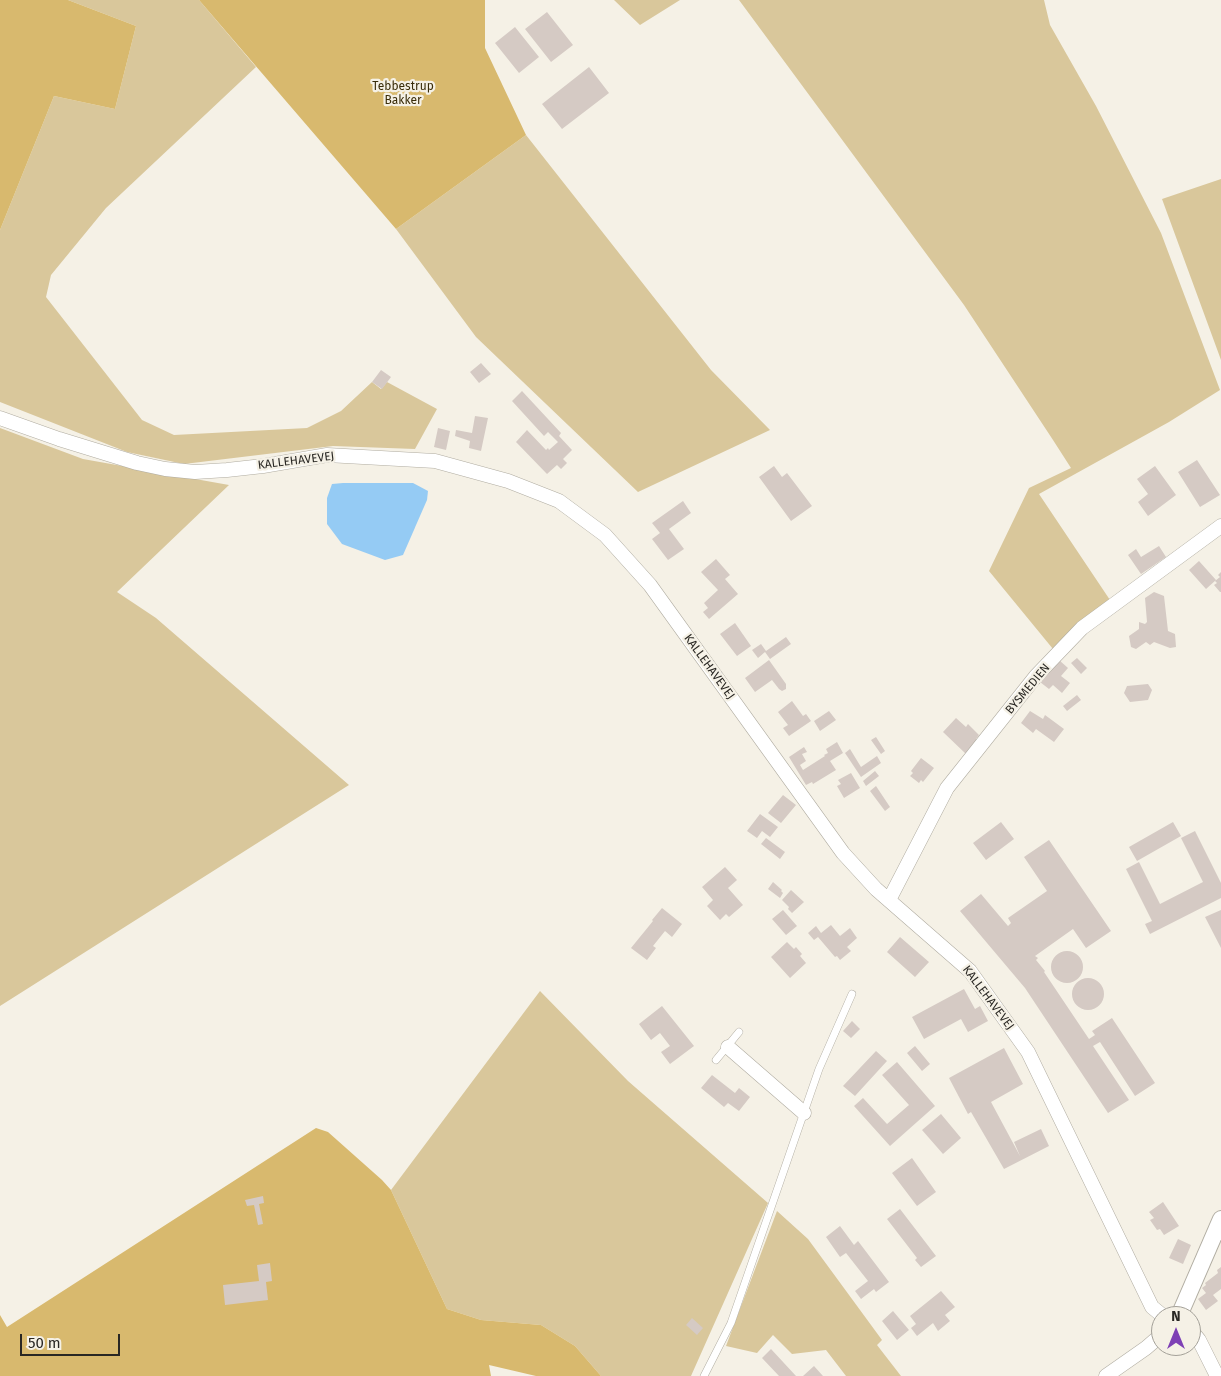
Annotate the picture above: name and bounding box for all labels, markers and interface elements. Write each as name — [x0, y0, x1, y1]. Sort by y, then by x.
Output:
park label: Tebbestrup Bakker — [372, 80, 434, 108]
street label: KALLEHAVEVEJ — [257, 449, 335, 473]
street label: KALLEHAVEVEJ — [681, 632, 737, 702]
street label: BYSMEDIEN — [1003, 661, 1053, 717]
street label: KALLEHAVEVEJ — [959, 963, 1017, 1033]
north arrow — [1151, 1306, 1201, 1356]
text: N — [1171, 1308, 1181, 1325]
scale bar — [22, 1324, 122, 1356]
text: 50 m — [28, 1334, 61, 1352]

